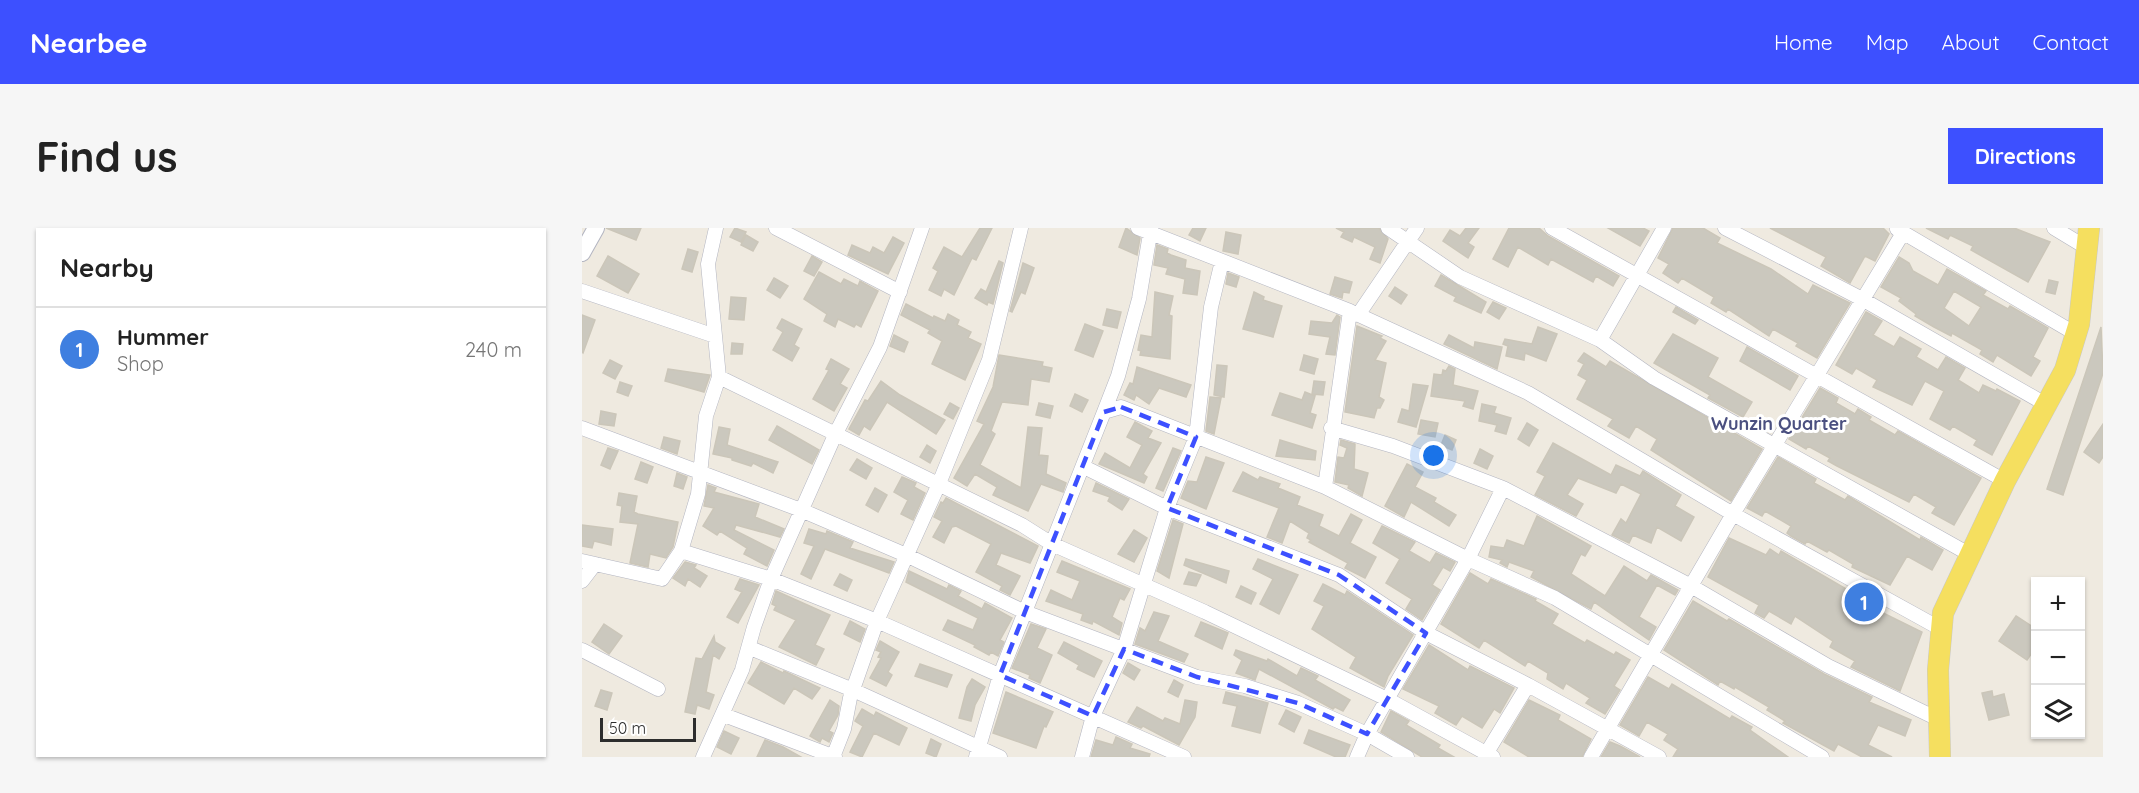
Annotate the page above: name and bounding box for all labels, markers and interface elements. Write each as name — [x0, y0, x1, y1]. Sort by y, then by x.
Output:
text: Nearbee — [30, 25, 148, 60]
text: Home — [1774, 29, 1833, 55]
text: Map — [1866, 29, 1909, 55]
text: About — [1942, 29, 2000, 55]
text: Contact — [2033, 29, 2109, 55]
button: Directions — [1948, 128, 2103, 184]
text: Find us — [36, 130, 178, 183]
text: Nearby — [60, 251, 154, 284]
text: Hummer — [117, 323, 209, 351]
text: 1 — [76, 337, 83, 362]
text: 240 m — [465, 337, 522, 362]
text: Shop — [117, 351, 164, 376]
district label: Wunzin Quarter — [1711, 412, 1847, 435]
your location — [1419, 441, 1448, 470]
map controls — [2031, 577, 2085, 739]
button: + — [2031, 577, 2085, 631]
pin: 1 — [1844, 580, 1884, 625]
button: − — [2031, 631, 2085, 685]
button: layers — [2031, 685, 2085, 739]
scale bar — [600, 715, 696, 742]
text: 50 m — [609, 718, 646, 738]

